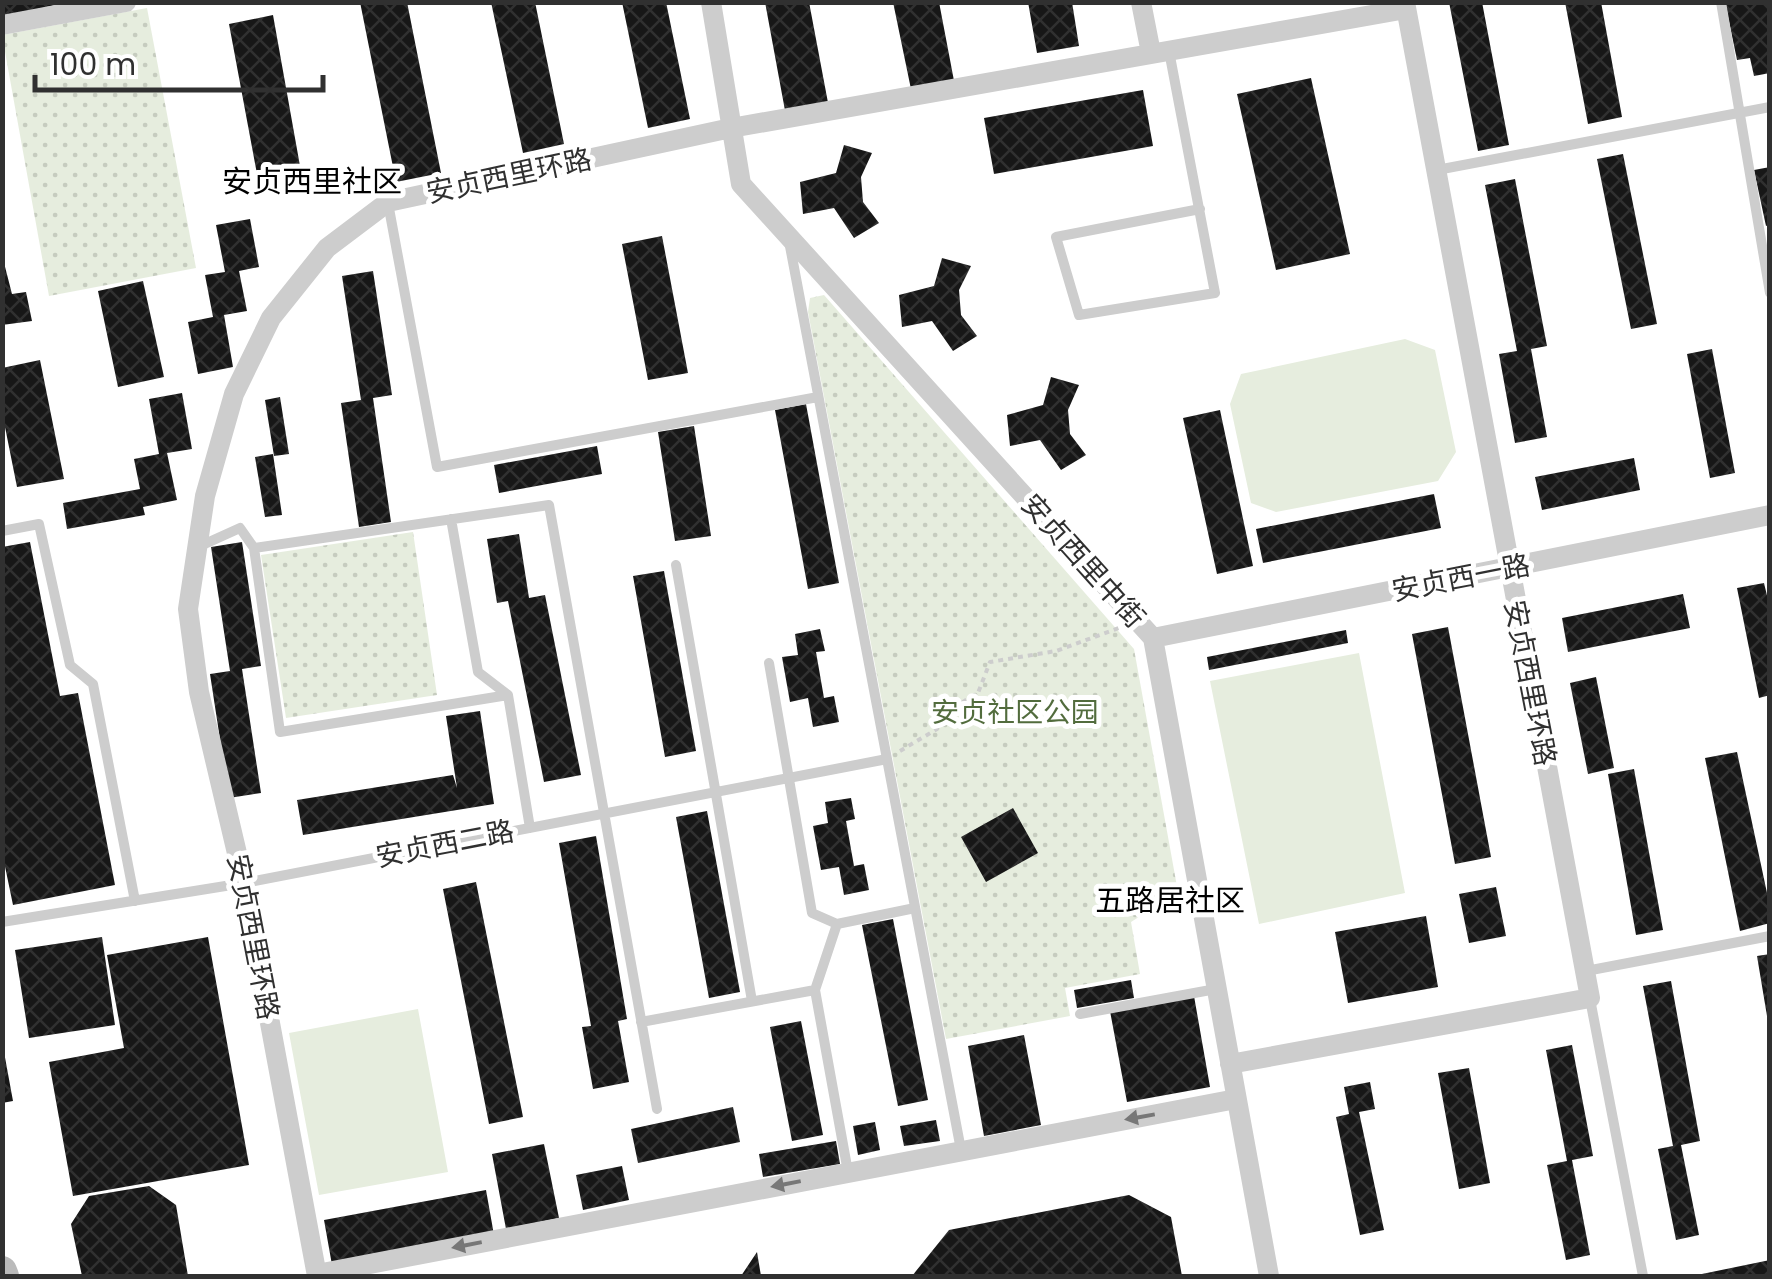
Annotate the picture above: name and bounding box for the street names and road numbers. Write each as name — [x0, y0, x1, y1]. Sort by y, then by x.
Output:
street label: 安贞西里环路 — [423, 139, 595, 213]
street label: 安贞西里中街 — [1012, 486, 1154, 636]
street label: 安贞西一路 — [1389, 546, 1533, 610]
street label: 安贞西里环路 — [1495, 597, 1565, 769]
street label: 安贞西二路 — [373, 812, 517, 876]
street label: 安贞西里环路 — [218, 851, 288, 1023]

